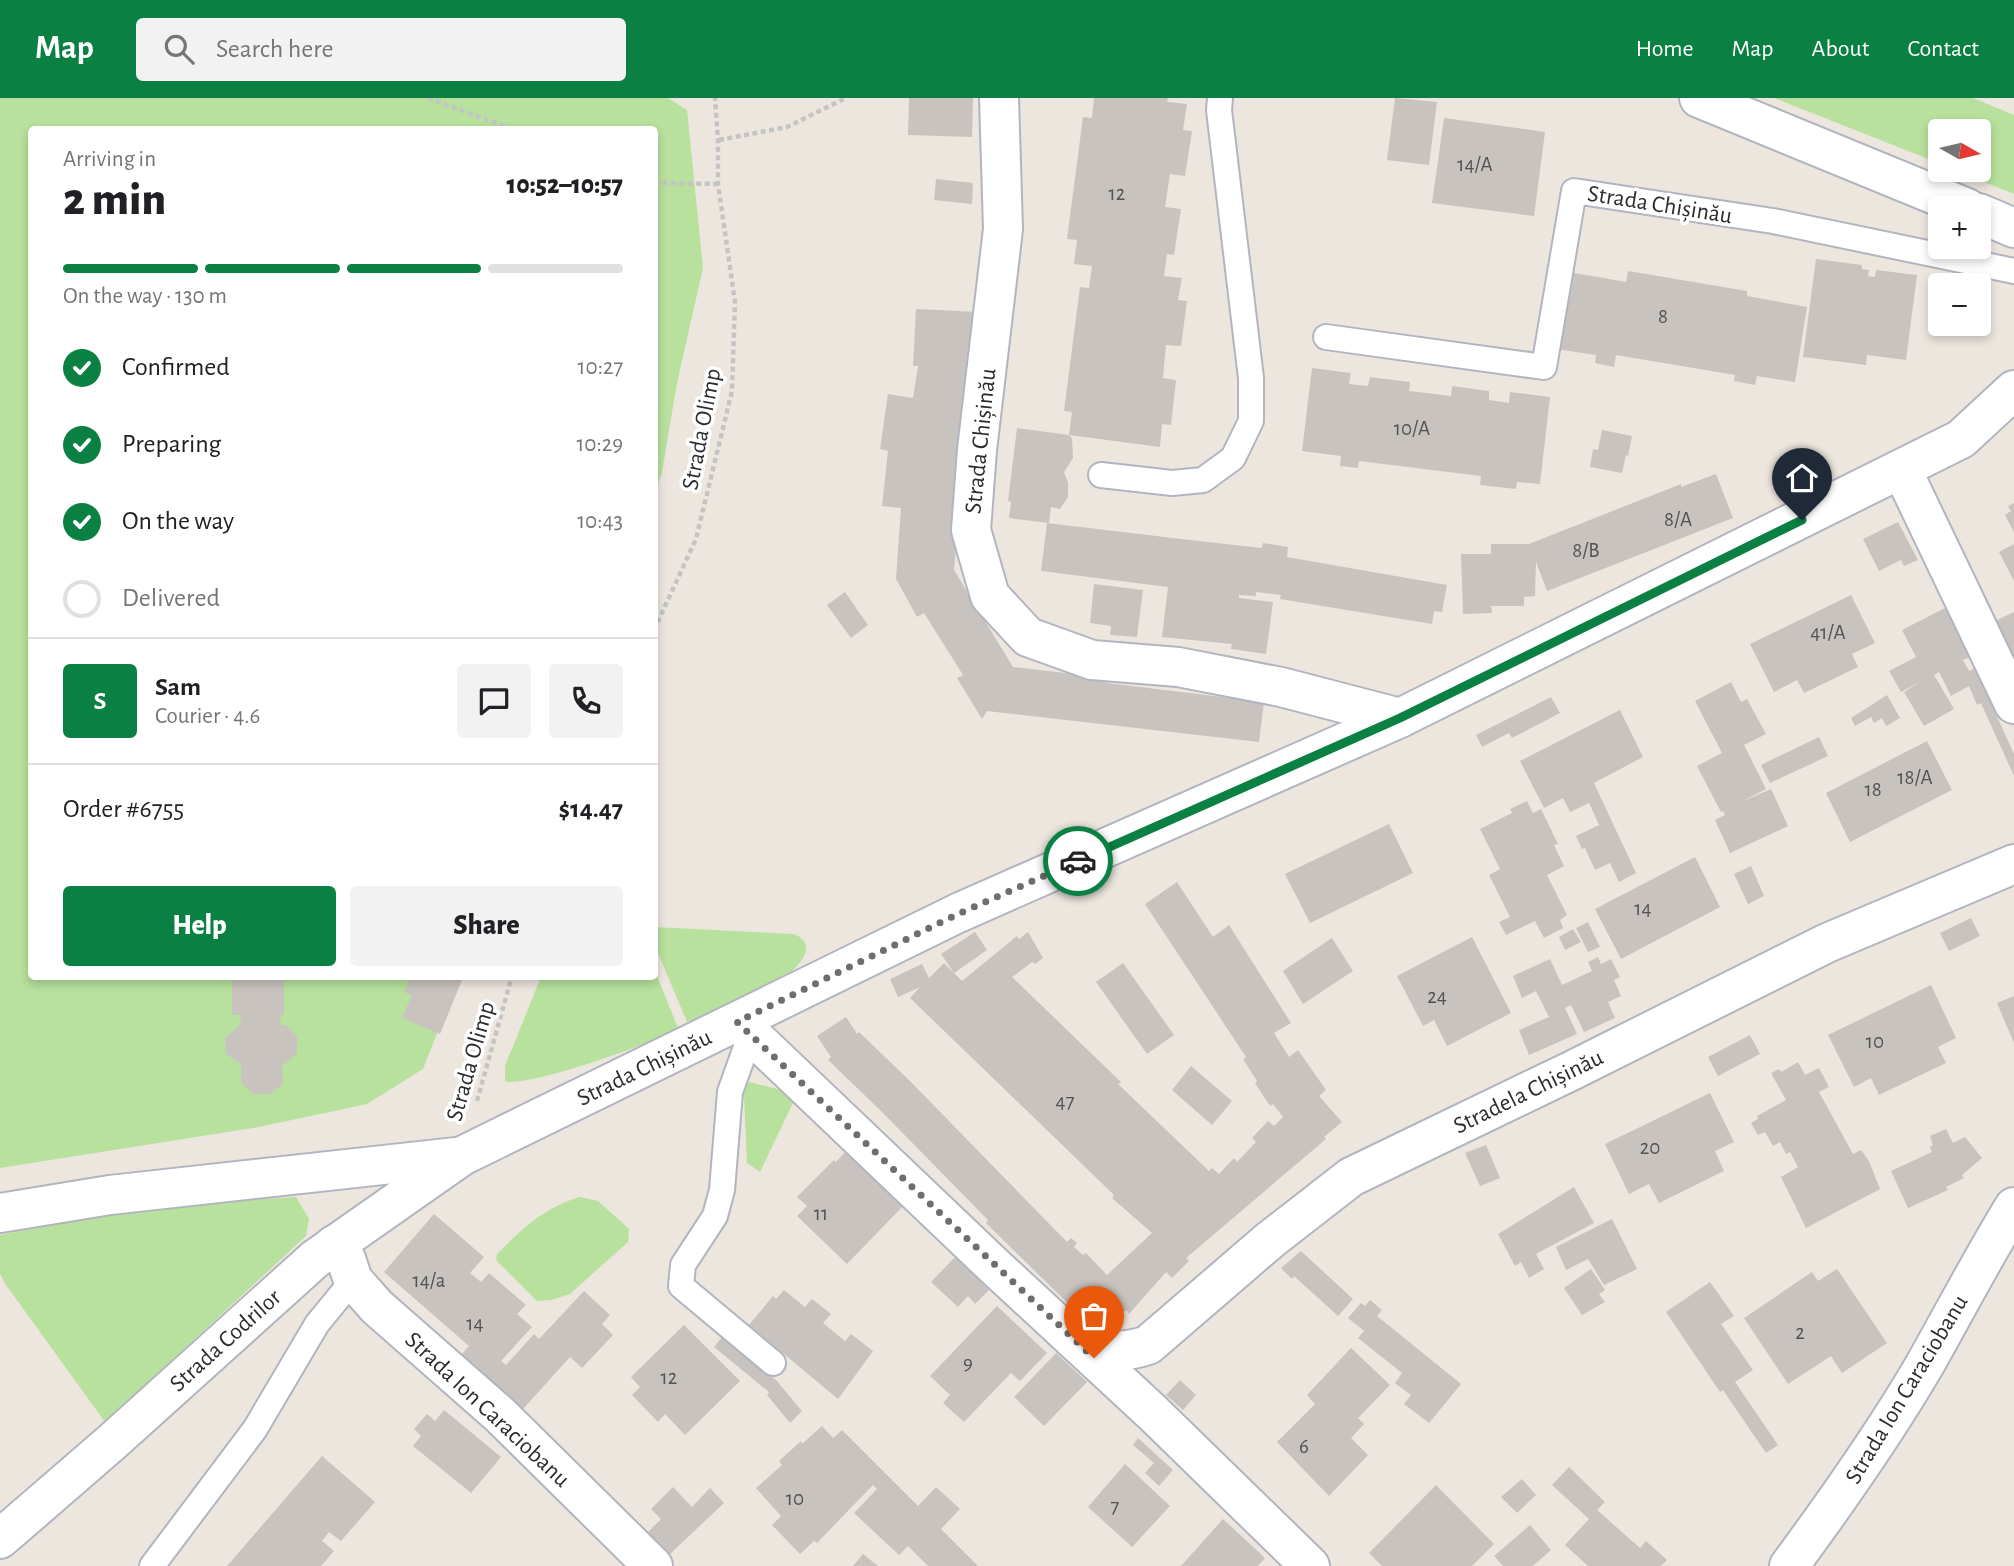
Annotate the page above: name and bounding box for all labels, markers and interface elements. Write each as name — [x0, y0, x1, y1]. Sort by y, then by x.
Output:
search box — [136, 18, 626, 81]
icon: search — [160, 30, 198, 68]
text: Map — [35, 32, 94, 65]
text: Search here — [216, 36, 334, 62]
text: Home — [1636, 37, 1694, 61]
text: Map — [1732, 37, 1774, 61]
text: About — [1812, 37, 1869, 61]
text: Contact — [1907, 37, 1979, 61]
north arrow — [1928, 119, 1992, 182]
map controls — [1928, 119, 1991, 336]
text: Arriving in — [63, 148, 156, 171]
house number: 14/A — [1457, 154, 1493, 175]
text: 10:52–10:57 — [507, 172, 623, 198]
text: 2 min — [63, 177, 166, 223]
street label: Strada Chișinău — [1586, 182, 1734, 229]
house number: 12 — [1109, 183, 1125, 204]
button: + — [1928, 196, 1991, 259]
button: − — [1928, 273, 1991, 336]
text: On the way · 130 m — [63, 285, 227, 308]
house number: 8 — [1658, 306, 1668, 327]
icon: check — [63, 349, 101, 387]
text: Confirmed — [122, 354, 230, 380]
text: 10:27 — [578, 356, 623, 379]
street label: Strada Olimp — [678, 366, 726, 492]
street label: Strada Chișinău — [961, 367, 1002, 515]
house number: 10/A — [1394, 418, 1430, 439]
icon: check — [63, 426, 101, 464]
text: Preparing — [122, 431, 221, 457]
text: 10:29 — [576, 433, 623, 456]
pin — [1772, 448, 1832, 520]
icon: home — [1783, 459, 1821, 497]
icon: check — [63, 503, 101, 541]
text: On the way — [122, 508, 234, 534]
house number: 8/A — [1664, 509, 1692, 530]
text: 10:43 — [577, 510, 623, 533]
house number: 8/B — [1572, 540, 1600, 561]
text: Delivered — [122, 585, 220, 611]
house number: 41/A — [1810, 622, 1846, 643]
button: chat — [457, 664, 531, 738]
button: phone — [549, 664, 623, 738]
text: Sam — [155, 674, 201, 700]
text: S — [94, 688, 106, 714]
text: Courier · 4.6 — [155, 705, 260, 728]
house number: 18/A — [1897, 767, 1933, 788]
house number: 18 — [1864, 779, 1882, 800]
text: Order #6755 — [63, 796, 184, 822]
text: $14.47 — [559, 796, 623, 822]
courier — [1043, 826, 1113, 896]
icon: car — [1059, 842, 1097, 880]
button: Help — [63, 886, 336, 966]
button: Share — [350, 886, 623, 966]
house number: 14 — [1634, 898, 1652, 919]
house number: 24 — [1427, 986, 1447, 1007]
street label: Strada Olimp — [442, 999, 500, 1124]
street label: Strada Chișinău — [573, 1025, 716, 1112]
house number: 10 — [1866, 1031, 1884, 1052]
street label: Stradela Chișinău — [1450, 1045, 1607, 1139]
house number: 47 — [1056, 1091, 1075, 1112]
house number: 20 — [1640, 1137, 1660, 1158]
house number: 11 — [814, 1203, 828, 1224]
house number: 14/a — [412, 1270, 446, 1291]
street label: Strada Codrilor — [166, 1285, 286, 1397]
pin — [1064, 1286, 1124, 1358]
street label: Strada Ion Caraciobanu — [1841, 1291, 1973, 1488]
icon: bag — [1075, 1297, 1113, 1335]
house number: 14 — [466, 1313, 484, 1334]
house number: 2 — [1795, 1322, 1805, 1343]
street label: Strada Ion Caraciobanu — [400, 1327, 574, 1492]
house number: 9 — [963, 1352, 973, 1373]
house number: 12 — [661, 1367, 677, 1388]
house number: 6 — [1299, 1436, 1309, 1457]
house number: 10 — [786, 1488, 804, 1509]
house number: 7 — [1111, 1496, 1120, 1517]

